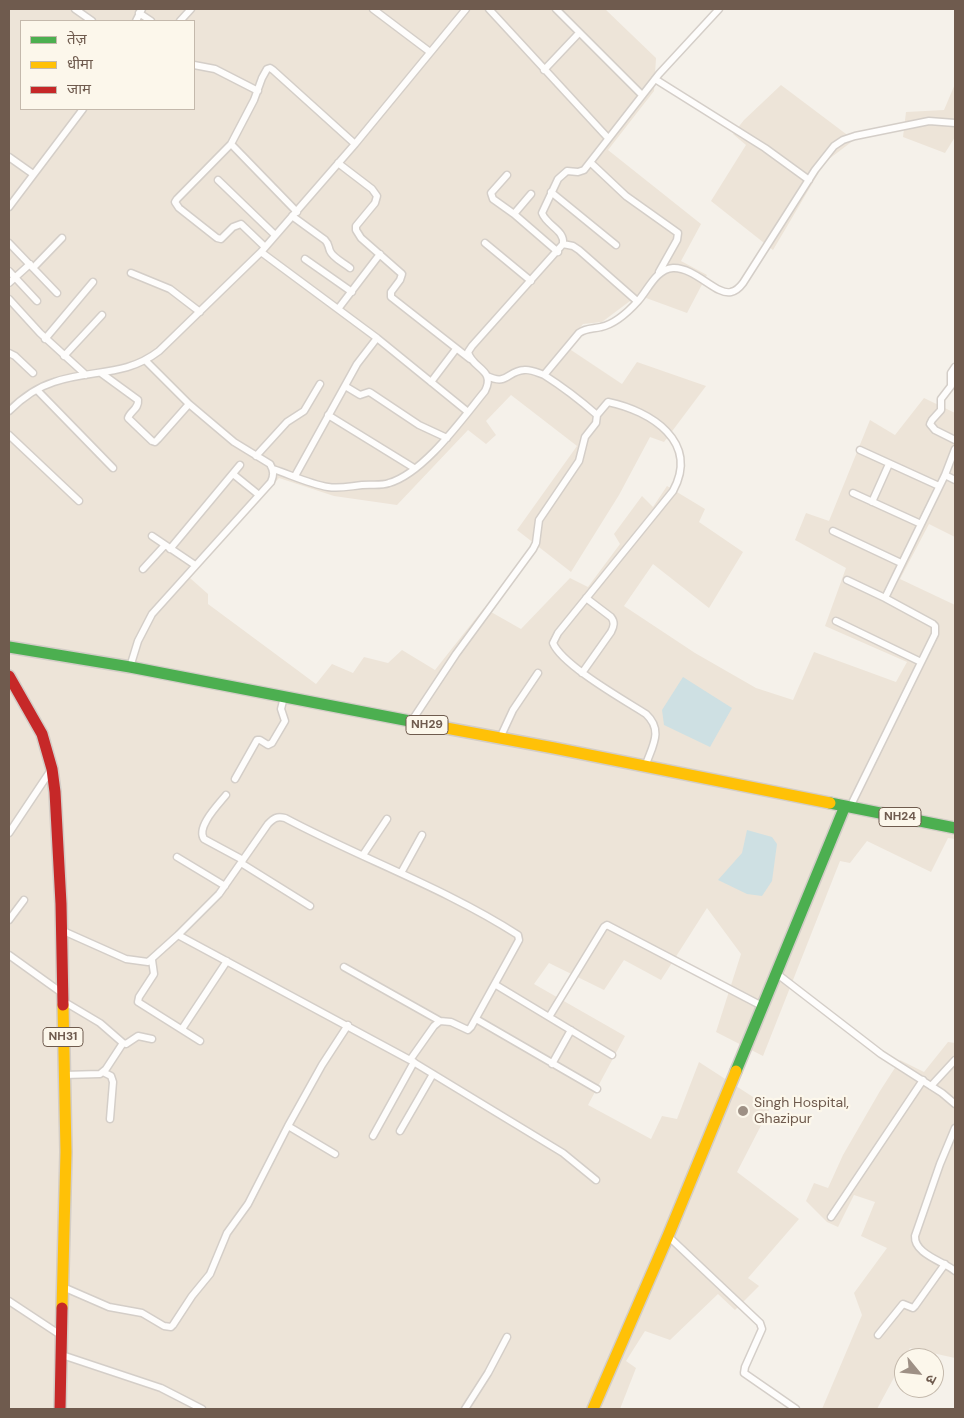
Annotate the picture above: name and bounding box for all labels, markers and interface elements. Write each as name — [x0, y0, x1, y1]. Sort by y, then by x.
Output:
legend — [20, 20, 195, 110]
text: तेज़ — [67, 29, 87, 49]
text: धीमा — [67, 54, 93, 74]
text: जाम — [67, 79, 91, 99]
road number: NH29 — [406, 716, 448, 734]
road number: NH24 — [879, 808, 921, 826]
road number: NH31 — [43, 1028, 83, 1046]
place label: Singh Hospital, Ghazipur — [754, 1095, 849, 1128]
marker: Singh Hospital, Ghazipur — [736, 1104, 750, 1118]
north arrow — [894, 1348, 944, 1398]
text: उ — [921, 1372, 941, 1387]

